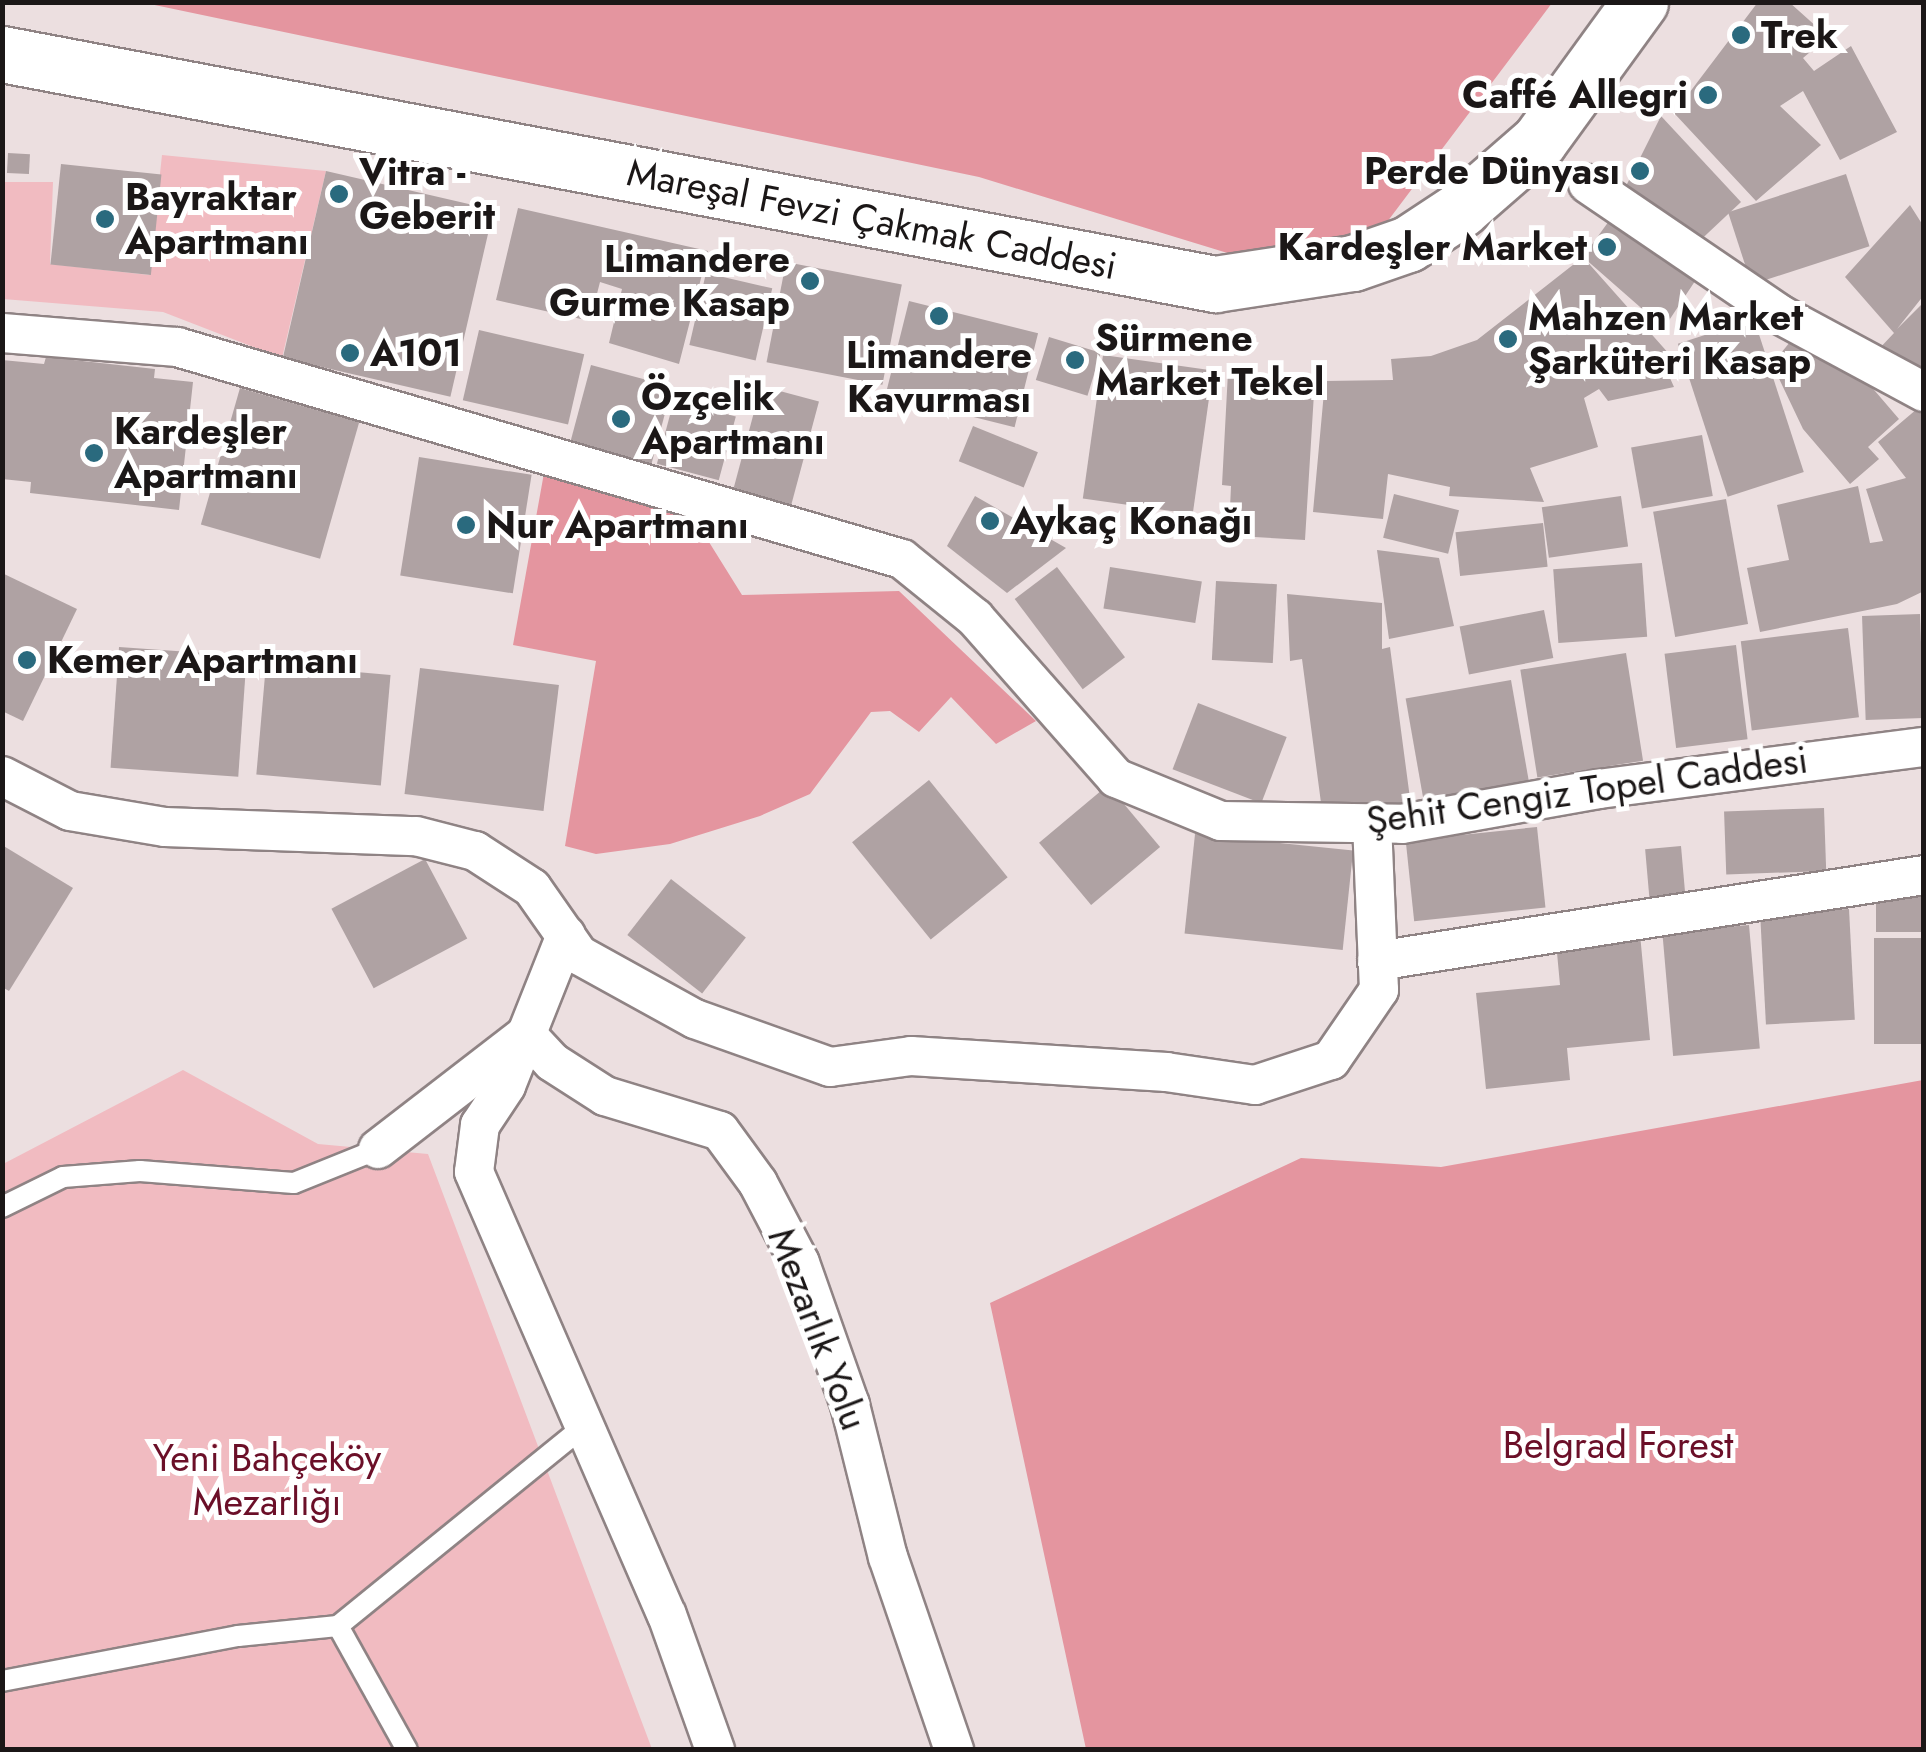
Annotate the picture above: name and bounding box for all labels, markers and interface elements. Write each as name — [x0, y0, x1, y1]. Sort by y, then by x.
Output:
place label: Trek — [1761, 12, 1838, 58]
marker: Trek — [1730, 24, 1752, 46]
place label: Caffé Allegri — [1462, 72, 1688, 118]
marker: Caffé Allegri — [1697, 84, 1719, 106]
place label: Perde Dünyası — [1364, 148, 1620, 194]
place label: Vitra - Geberit — [359, 149, 495, 238]
street label: Mareşal Fevzi Çakmak Caddesi — [623, 149, 1121, 289]
marker: Perde Dünyası — [1629, 160, 1651, 182]
place label: Bayraktar Apartmanı — [125, 174, 309, 264]
marker: Vitra - Geberit — [328, 183, 350, 205]
marker: Bayraktar Apartmanı — [94, 208, 116, 230]
place label: Kardeşler Market — [1278, 224, 1587, 270]
place label: Limandere Gurme Kasap — [549, 236, 790, 326]
marker: Kardeşler Market — [1596, 236, 1618, 258]
marker: Limandere Gurme Kasap — [799, 270, 821, 292]
place label: Mahzen Market Şarküteri Kasap — [1528, 294, 1811, 383]
marker: Limandere Kavurması — [928, 305, 950, 327]
place label: Sürmene Market Tekel — [1095, 315, 1324, 404]
marker: Mahzen Market Şarküteri Kasap — [1497, 328, 1519, 350]
place label: A101 — [370, 330, 462, 376]
place label: Limandere Kavurması — [846, 332, 1032, 422]
marker: A101 — [339, 342, 361, 364]
marker: Sürmene Market Tekel — [1064, 349, 1086, 371]
place label: Özçelik Apartmanı — [641, 374, 825, 464]
place label: Kardeşler Apartmanı — [114, 408, 298, 498]
marker: Özçelik Apartmanı — [610, 408, 632, 430]
marker: Kardeşler Apartmanı — [83, 442, 105, 464]
place label: Aykaç Konağı — [1010, 498, 1252, 544]
place label: Nur Apartmanı — [486, 502, 749, 548]
marker: Aykaç Konağı — [979, 510, 1001, 532]
marker: Nur Apartmanı — [455, 514, 477, 536]
place label: Kemer Apartmanı — [47, 637, 358, 683]
marker: Kemer Apartmanı — [16, 649, 38, 671]
street label: Şehit Cengiz Topel Caddesi — [1363, 736, 1811, 844]
street label: Mezarlık Yolu — [759, 1222, 877, 1436]
park label: Belgrad Forest — [1503, 1422, 1733, 1468]
park label: Yeni Bahçeköy Mezarlığı — [153, 1435, 381, 1525]

